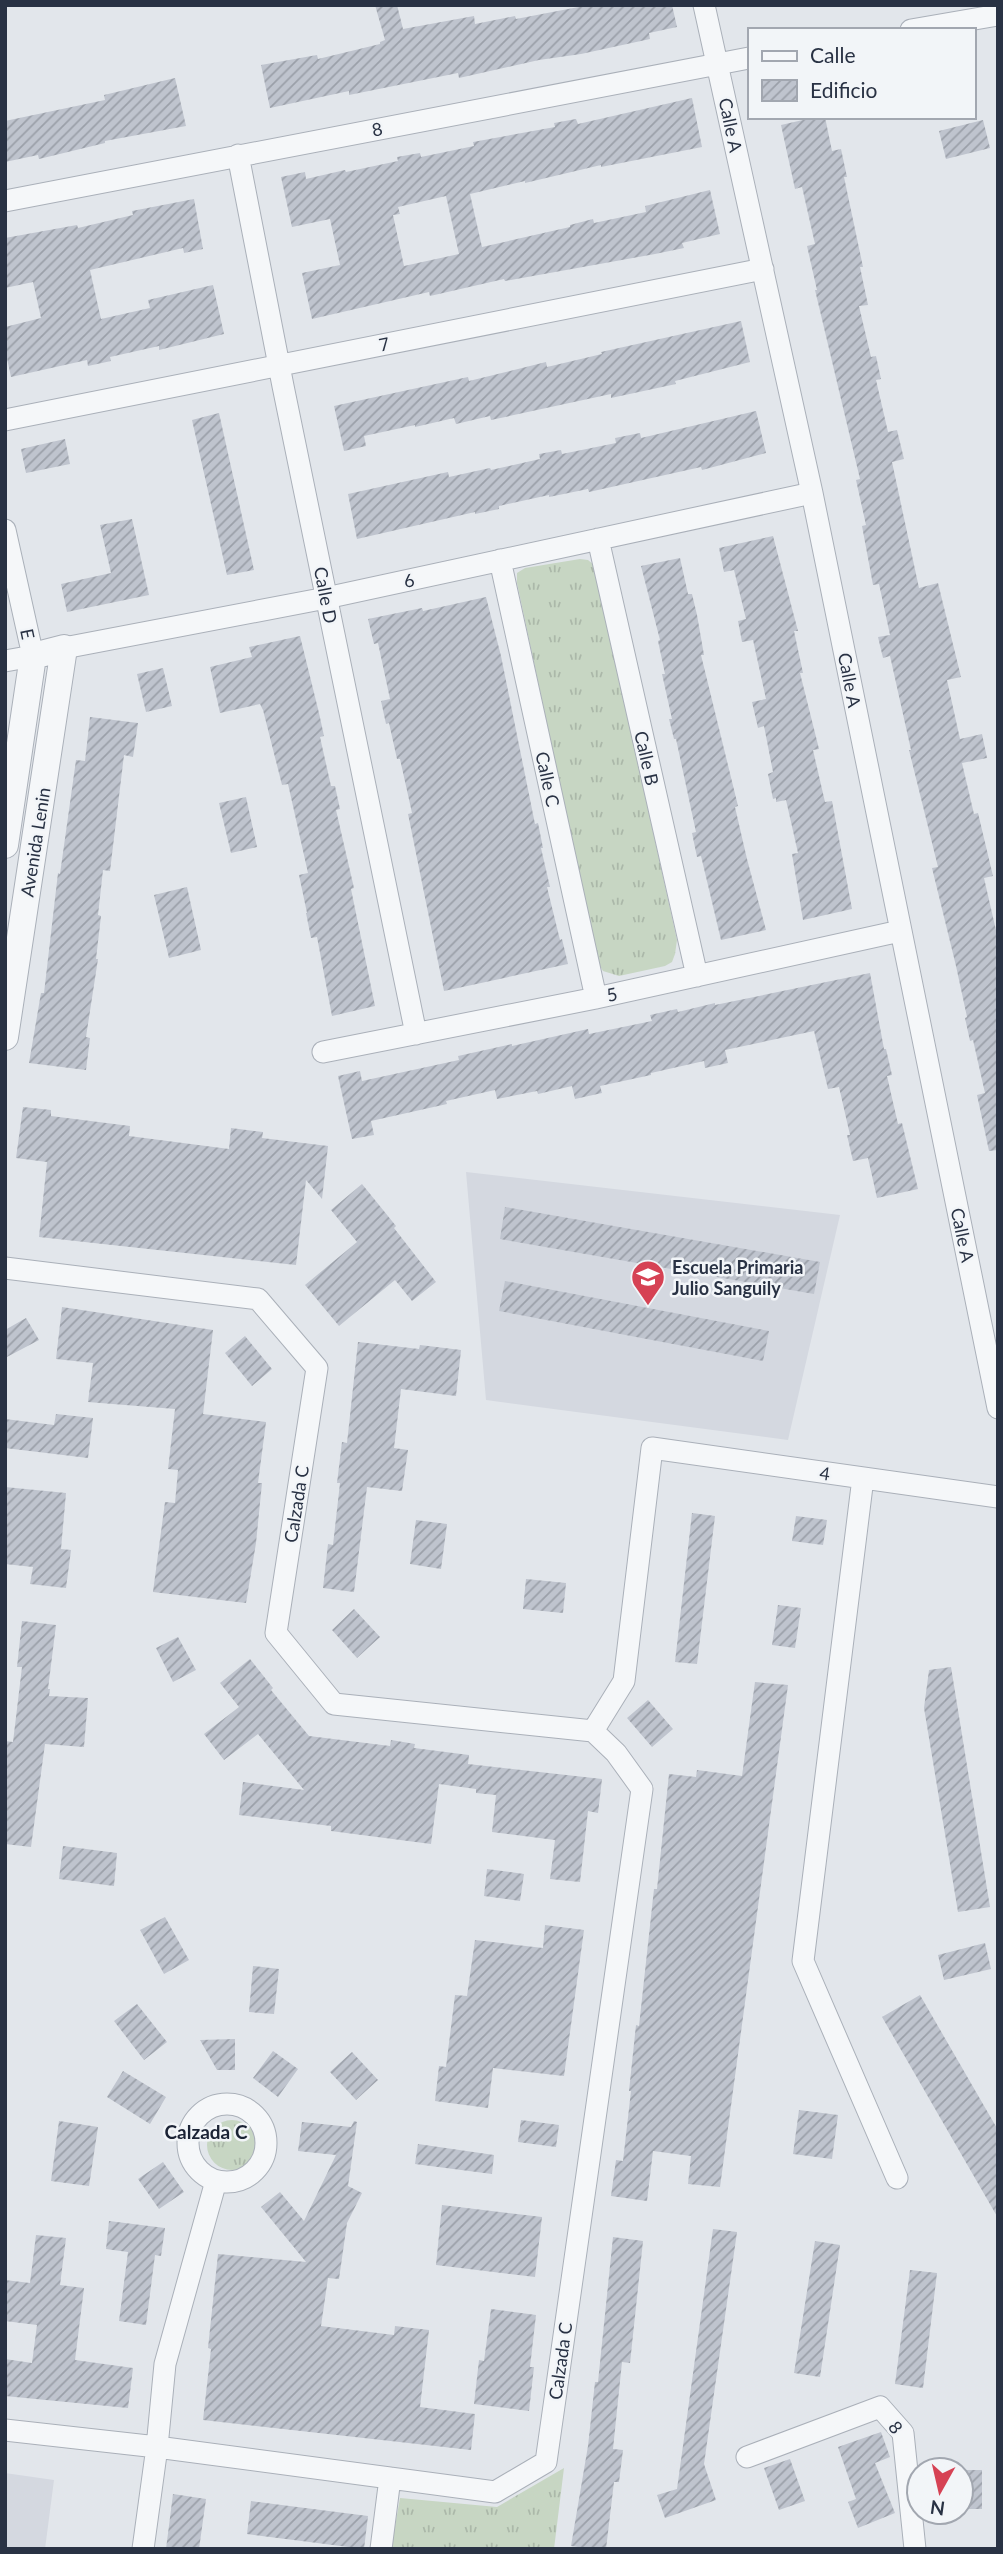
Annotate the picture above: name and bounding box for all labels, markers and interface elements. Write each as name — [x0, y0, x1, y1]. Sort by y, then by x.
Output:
legend — [748, 28, 975, 119]
text: Calle — [810, 42, 855, 67]
text: Edificio — [810, 77, 878, 102]
street label: Calle A — [715, 96, 748, 155]
street label: 8 — [370, 117, 384, 141]
street label: 7 — [377, 332, 391, 356]
street label: Calle D — [310, 565, 342, 625]
street label: 6 — [402, 568, 416, 592]
street label: E — [16, 627, 40, 641]
street label: Calle A — [834, 651, 866, 710]
street label: Calle B — [630, 729, 664, 787]
street label: Calle C — [531, 750, 565, 808]
street label: Avenida Lenin — [15, 786, 55, 898]
street label: 5 — [605, 982, 619, 1006]
street label: Calle A — [947, 1206, 980, 1265]
place label: Escuela Primaria Julio Sanguily — [672, 1256, 803, 1299]
school or university icon: Escuela Primaria Julio Sanguily — [629, 1258, 667, 1307]
street label: 4 — [818, 1461, 832, 1485]
street label: Calzada C — [279, 1464, 313, 1544]
district label: Calzada C — [165, 2120, 248, 2143]
street label: Calzada C — [544, 2321, 576, 2401]
street label: 8 — [884, 2416, 908, 2438]
north arrow — [905, 2456, 975, 2526]
text: N — [929, 2496, 946, 2521]

